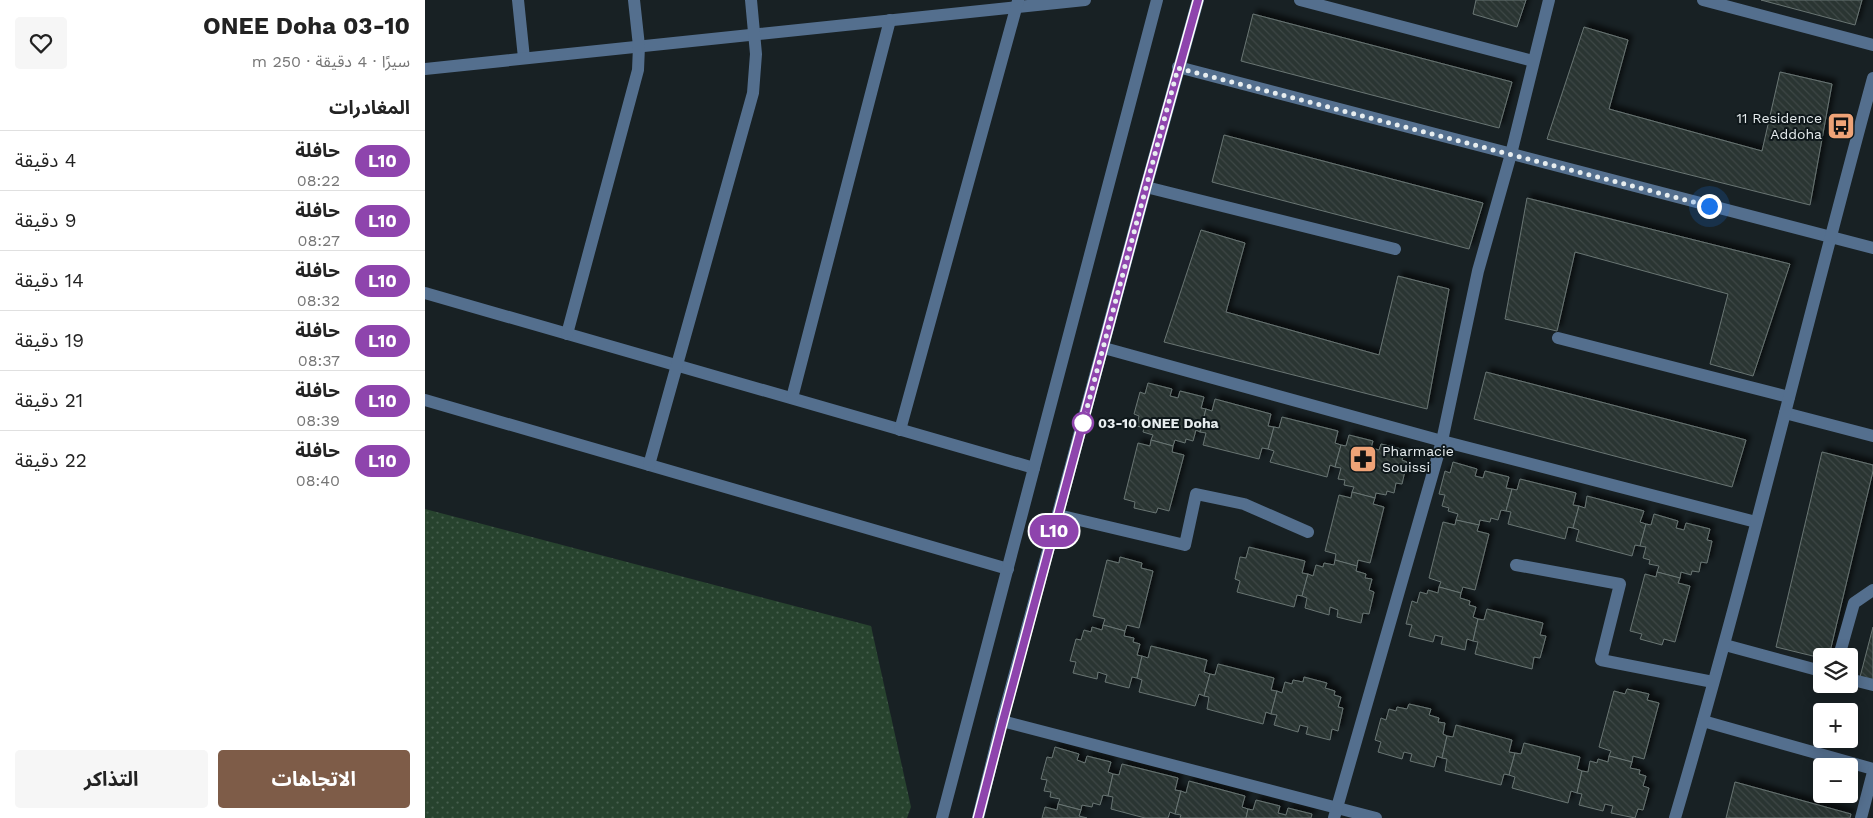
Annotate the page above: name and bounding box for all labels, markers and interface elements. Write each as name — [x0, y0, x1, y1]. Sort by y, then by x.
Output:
text: 03-10 ONEE Doha — [203, 12, 410, 40]
button: heart — [15, 17, 67, 69]
text: سيرًا · 4 دقيقة · 250 m — [252, 52, 410, 71]
text: المغادرات — [329, 96, 410, 119]
place label: 11 Residence Addoha — [1737, 110, 1822, 142]
bus stop icon: 11 Residence Addoha — [1826, 111, 1856, 141]
text: حافلة — [295, 139, 340, 162]
text: 4 دقيقة — [15, 149, 76, 172]
text: L10 — [368, 150, 397, 171]
text: 08:22 — [297, 171, 340, 190]
your location — [1697, 194, 1722, 219]
text: حافلة — [295, 199, 340, 222]
text: 9 دقيقة — [15, 209, 77, 232]
text: L10 — [368, 210, 397, 231]
text: 08:27 — [297, 231, 340, 250]
text: حافلة — [295, 259, 340, 282]
text: 14 دقيقة — [15, 269, 84, 292]
text: L10 — [368, 270, 397, 291]
text: 08:32 — [297, 291, 340, 310]
text: حافلة — [295, 319, 340, 342]
text: 19 دقيقة — [15, 329, 84, 352]
text: L10 — [368, 330, 397, 351]
text: 08:37 — [298, 351, 340, 370]
text: حافلة — [295, 379, 340, 402]
text: 21 دقيقة — [15, 389, 83, 412]
text: L10 — [368, 390, 397, 411]
text: 08:39 — [296, 411, 340, 430]
marker: 03-10 ONEE Doha — [1072, 412, 1094, 434]
place label: 03-10 ONEE Doha — [1098, 415, 1220, 431]
text: حافلة — [295, 439, 340, 462]
place label: Pharmacie Souissi — [1382, 443, 1454, 475]
pharmacy icon: Pharmacie Souissi — [1348, 444, 1378, 474]
text: 22 دقيقة — [15, 449, 87, 472]
text: L10 — [368, 450, 397, 471]
text: 08:40 — [296, 471, 340, 490]
line badge: L10 — [1025, 515, 1083, 547]
text: L10 — [1040, 520, 1068, 541]
map controls — [1813, 648, 1858, 803]
button: layers — [1813, 648, 1858, 693]
button: + — [1813, 703, 1858, 748]
button: التذاكر — [15, 750, 208, 808]
button: الاتجاهات — [218, 750, 410, 808]
button: − — [1813, 758, 1858, 803]

